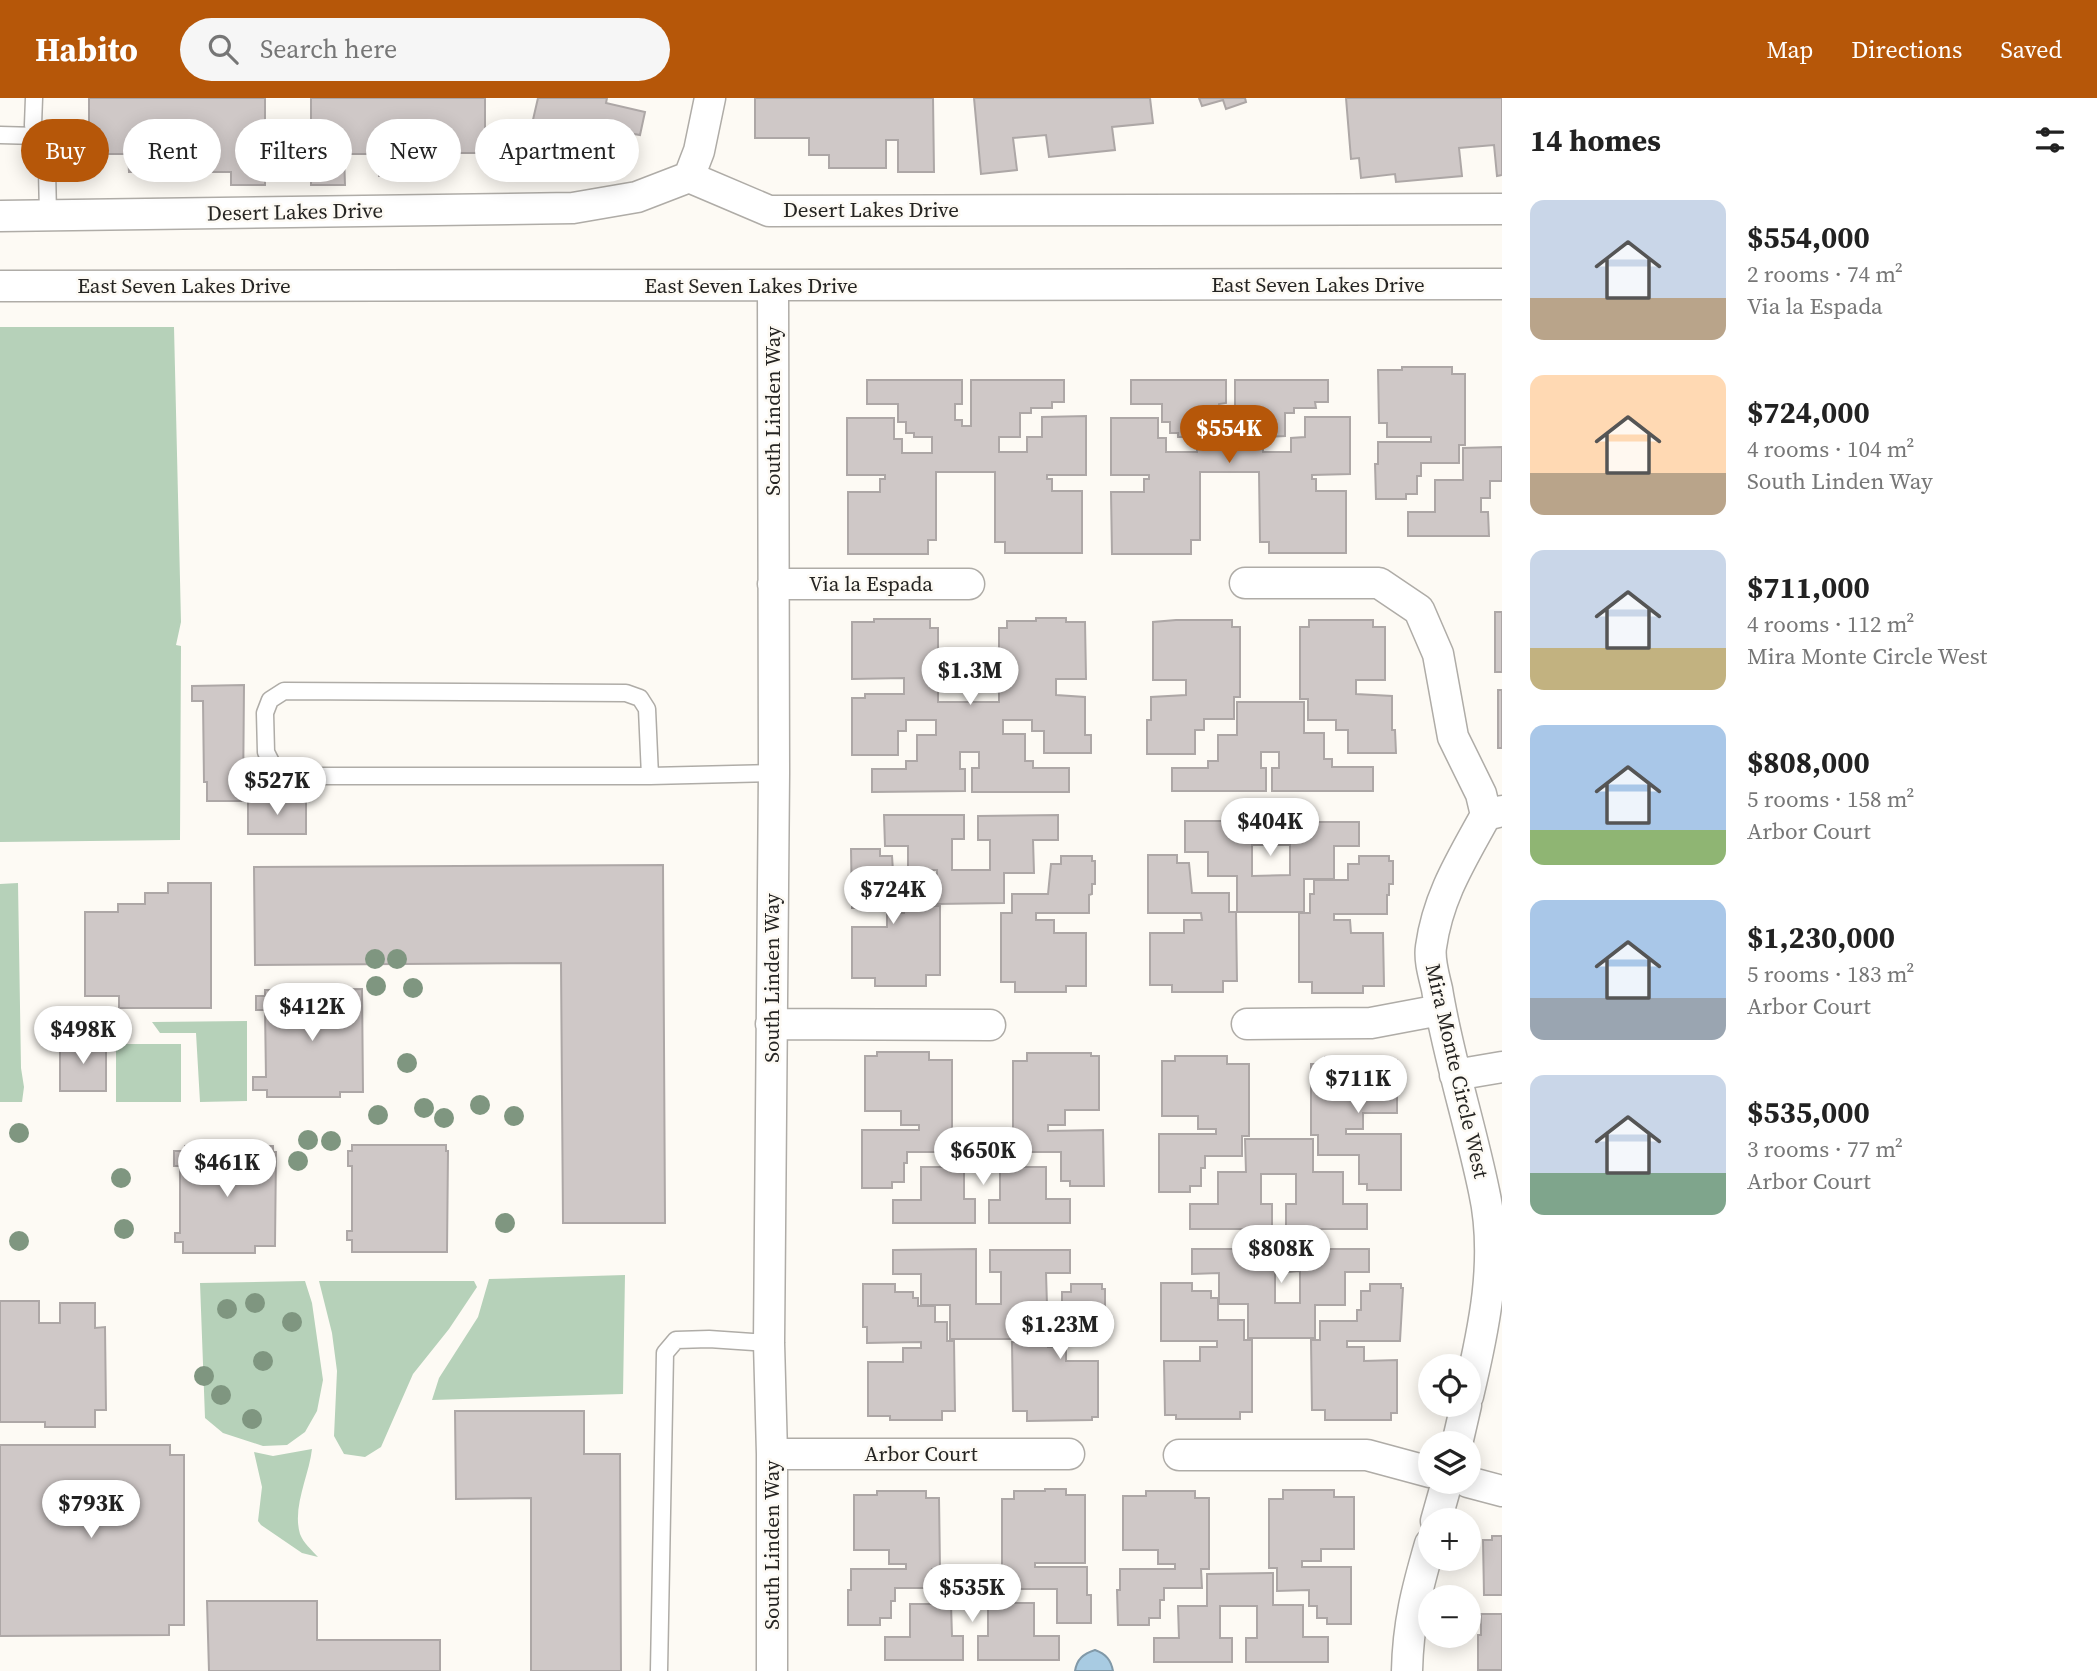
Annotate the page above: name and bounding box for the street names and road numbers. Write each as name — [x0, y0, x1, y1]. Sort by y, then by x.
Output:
street label: Desert Lakes Drive — [207, 195, 383, 228]
street label: Desert Lakes Drive — [783, 195, 959, 224]
street label: East Seven Lakes Drive — [1211, 270, 1425, 299]
street label: East Seven Lakes Drive — [77, 271, 291, 300]
street label: East Seven Lakes Drive — [644, 271, 858, 300]
street label: South Linden Way — [758, 326, 787, 496]
street label: Via la Espada — [809, 569, 933, 598]
street label: South Linden Way — [757, 893, 786, 1063]
street label: Mira Monte Circle West — [1419, 961, 1496, 1181]
street label: Arbor Court — [865, 1439, 978, 1468]
street label: South Linden Way — [757, 1460, 786, 1630]

